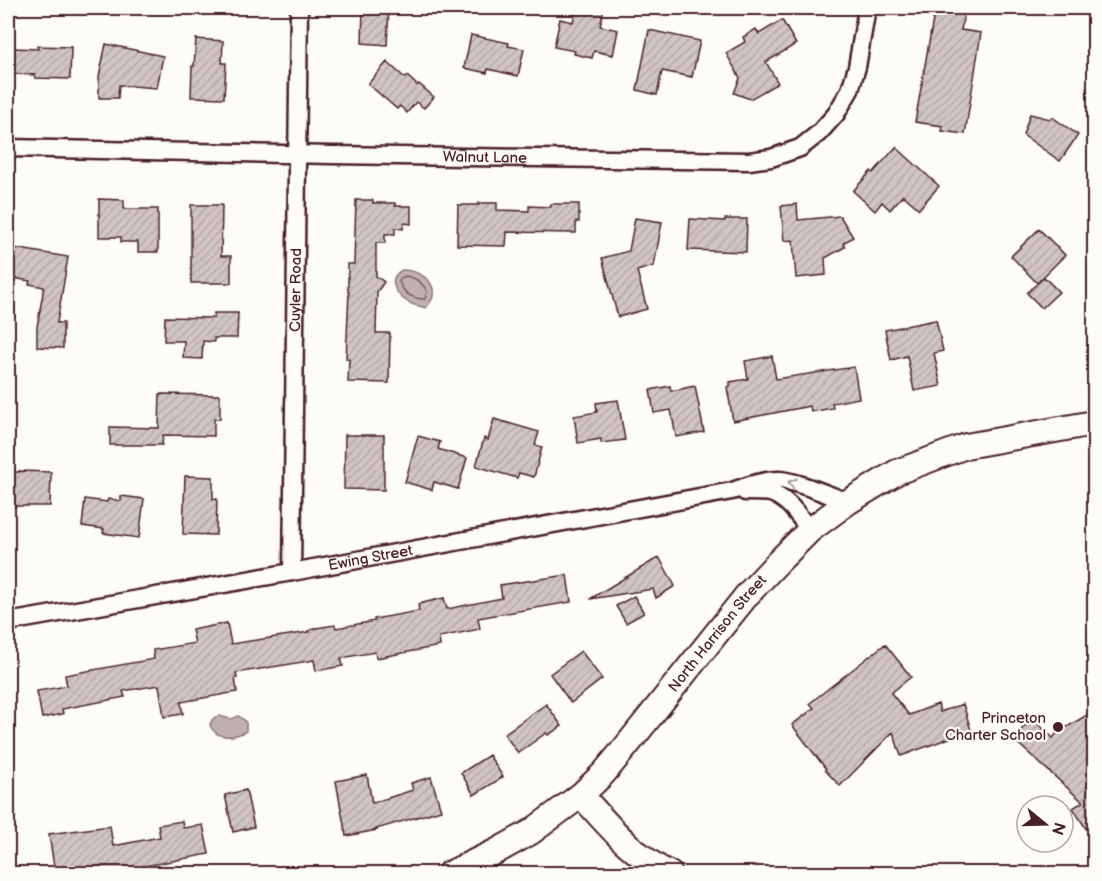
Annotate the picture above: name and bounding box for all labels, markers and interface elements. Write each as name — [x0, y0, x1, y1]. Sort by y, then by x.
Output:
street label: Walnut Lane — [443, 148, 527, 168]
street label: Cuyler Road — [286, 248, 306, 332]
one-way arrow — [787, 478, 798, 490]
street label: Ewing Street — [327, 541, 414, 575]
street label: North Harrison Street — [664, 571, 771, 696]
place label: Princeton Charter School — [945, 709, 1046, 745]
marker: Princeton Charter School — [1051, 720, 1065, 734]
north arrow — [1015, 794, 1075, 854]
text: N — [1047, 820, 1069, 837]

